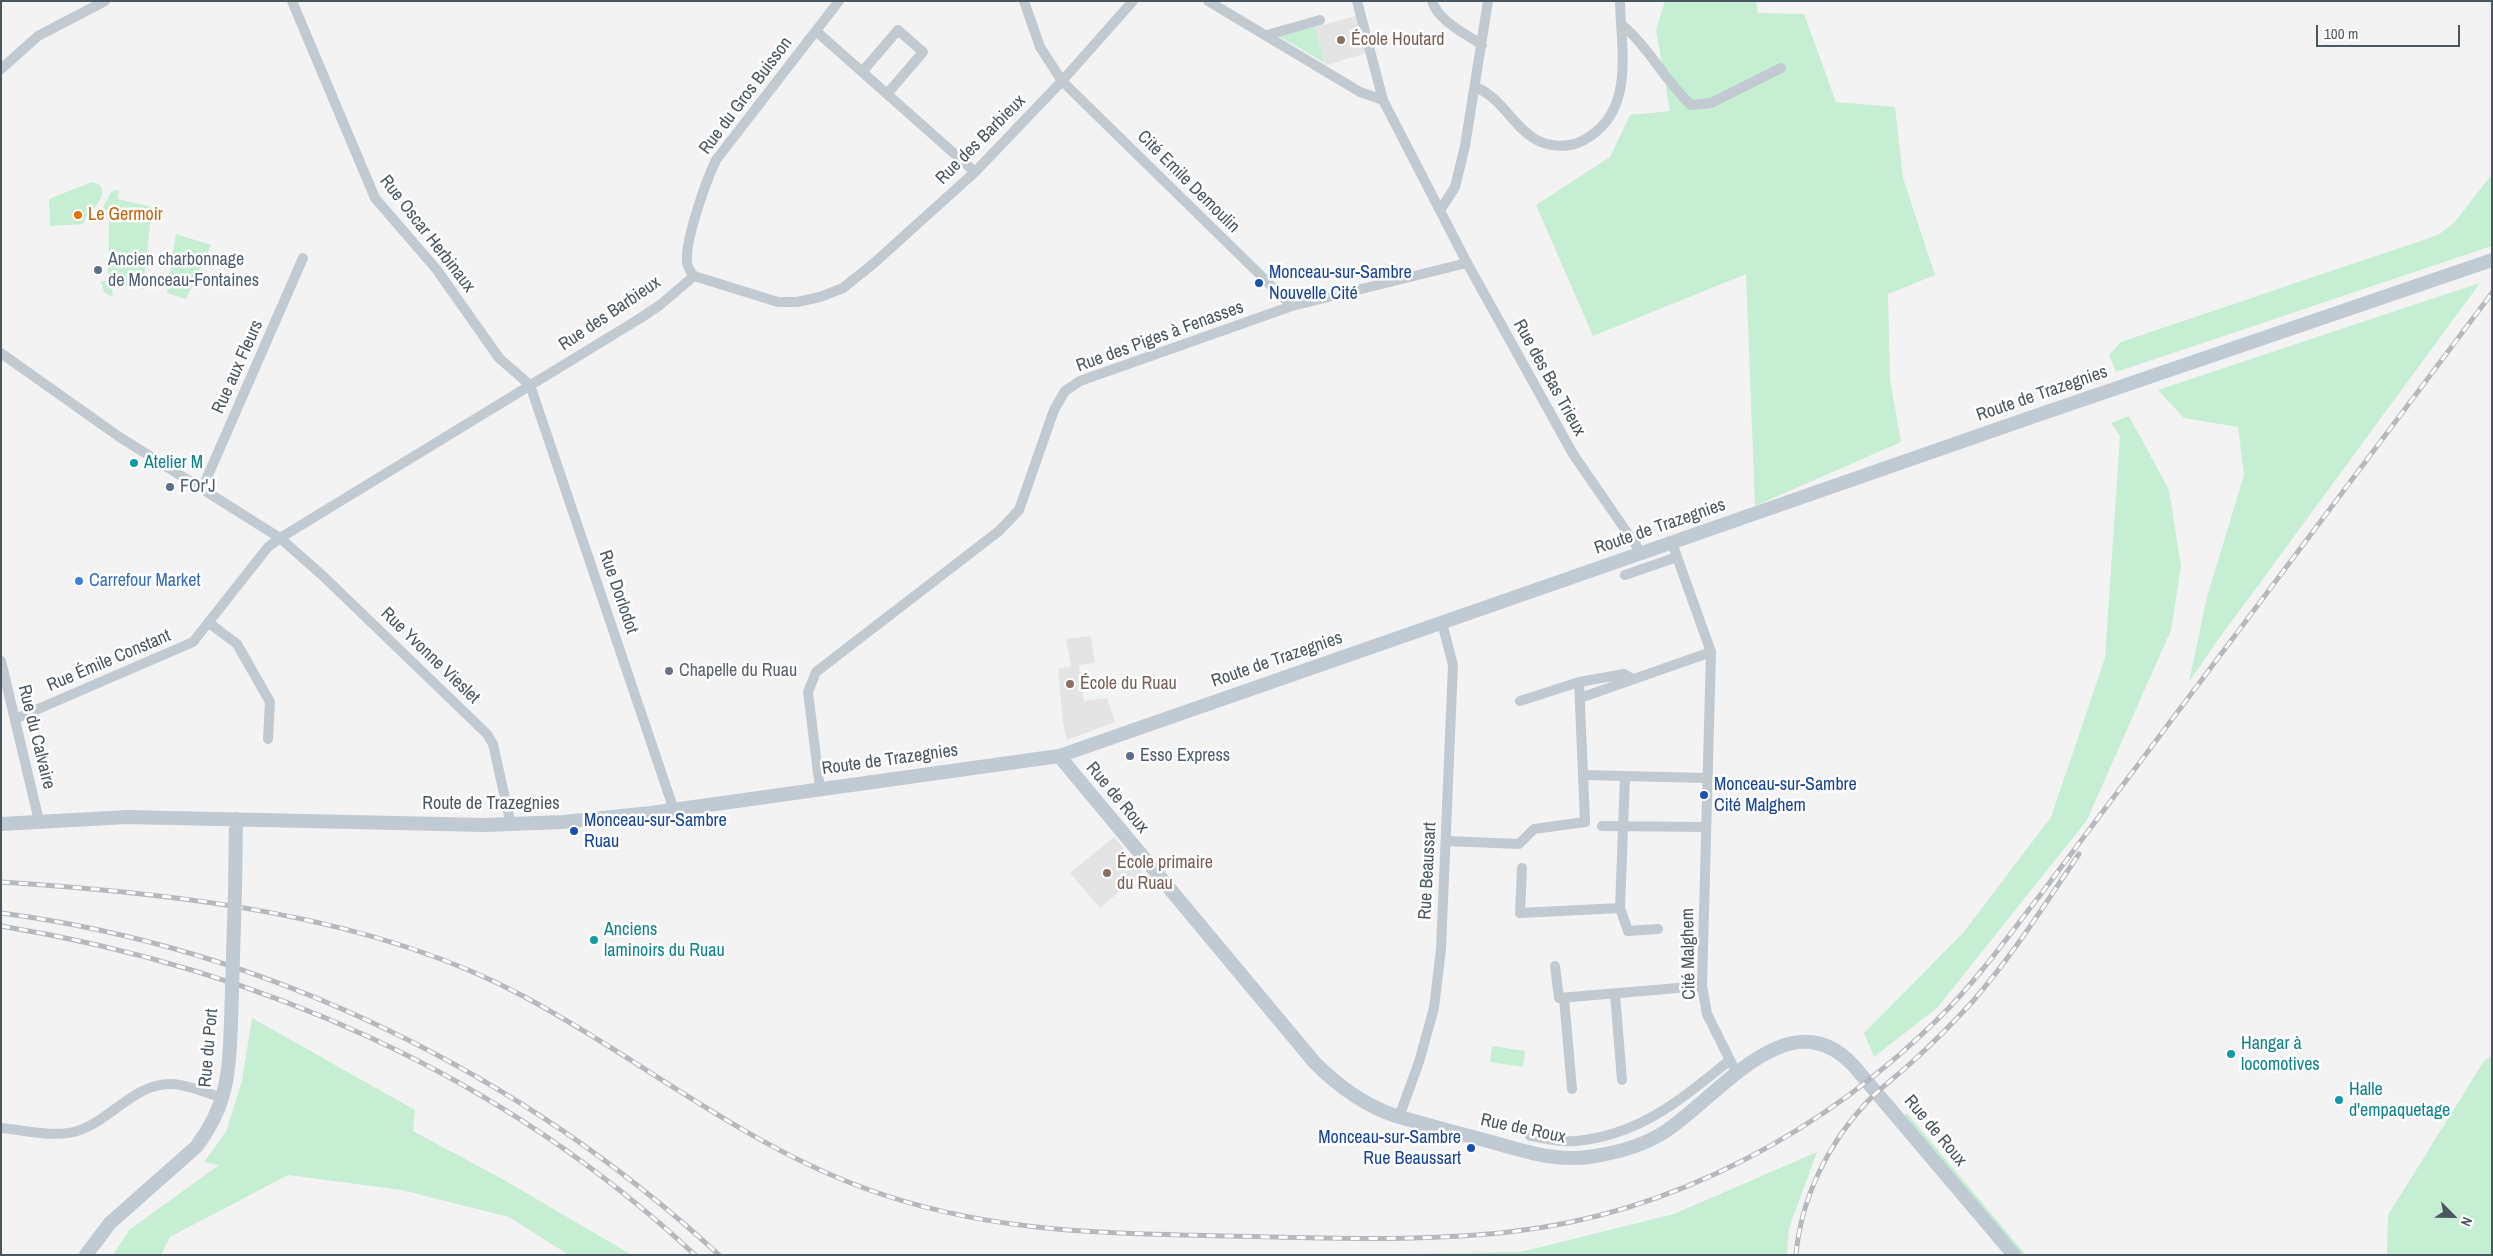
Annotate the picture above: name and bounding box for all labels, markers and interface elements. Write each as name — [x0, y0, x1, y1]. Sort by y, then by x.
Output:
scale bar — [2318, 15, 2462, 47]
text: 100 m — [2324, 23, 2358, 44]
place label: École Houtard — [1351, 29, 1445, 51]
street label: Rue du Gros Buisson — [695, 33, 797, 159]
marker: École Houtard — [1335, 34, 1347, 46]
street label: Rue des Barbieux — [932, 91, 1030, 189]
street label: Cité Emile Demoulin — [1132, 126, 1244, 238]
street label: Rue Oscar Herbinaux — [375, 171, 479, 297]
place label: Le Germoir — [88, 204, 163, 226]
marker: Le Germoir — [72, 209, 84, 221]
place label: Ancien charbonnage de Monceau-Fontaines — [108, 249, 259, 292]
place label: Monceau-sur-Sambre Nouvelle Cité — [1269, 262, 1412, 304]
marker: Ancien charbonnage de Monceau-Fontaines — [92, 264, 104, 276]
street label: Rue des Barbieux — [555, 272, 665, 356]
marker: Monceau-sur-Sambre Nouvelle Cité — [1253, 277, 1265, 289]
street label: Rue des Piges à Fenasses — [1073, 297, 1247, 377]
street label: Rue des Bas Trieux — [1508, 316, 1590, 440]
street label: Rue aux Fleurs — [208, 317, 268, 417]
street label: Route de Trazegnies — [1974, 361, 2110, 427]
place label: Atelier M — [144, 452, 203, 474]
marker: Atelier M — [128, 457, 140, 469]
place label: FOr'J — [180, 476, 216, 498]
marker: FOr'J — [164, 481, 176, 493]
street label: Route de Trazegnies — [1592, 494, 1728, 560]
street label: Rue Dorlodot — [594, 547, 642, 637]
place label: Carrefour Market — [89, 570, 201, 592]
marker: Carrefour Market — [73, 575, 85, 587]
street label: Rue Yvonne Vieslet — [376, 603, 484, 709]
street label: Rue Émile Constant — [44, 625, 174, 697]
street label: Route de Trazegnies — [1209, 627, 1345, 693]
place label: Chapelle du Ruau — [679, 660, 797, 682]
marker: Chapelle du Ruau — [663, 665, 675, 677]
place label: École du Ruau — [1080, 673, 1177, 695]
marker: École du Ruau — [1064, 678, 1076, 690]
street label: Rue du Calvaire — [13, 683, 59, 791]
street label: Route de Trazegnies — [821, 740, 959, 780]
place label: Esso Express — [1140, 745, 1230, 767]
marker: Esso Express — [1124, 750, 1136, 762]
street label: Rue de Roux — [1081, 758, 1153, 838]
place label: Monceau-sur-Sambre Cité Malghem — [1714, 774, 1857, 816]
marker: Monceau-sur-Sambre Cité Malghem — [1698, 789, 1710, 801]
street label: Route de Trazegnies — [422, 793, 560, 815]
place label: Monceau-sur-Sambre Ruau — [584, 810, 727, 852]
street label: Rue Beaussart — [1415, 822, 1441, 920]
marker: Monceau-sur-Sambre Ruau — [568, 825, 580, 837]
place label: École primaire du Ruau — [1117, 852, 1213, 894]
marker: École primaire du Ruau — [1101, 867, 1113, 879]
street label: Cité Malghem — [1677, 908, 1701, 1000]
place label: Anciens laminoirs du Ruau — [604, 919, 725, 962]
marker: Anciens laminoirs du Ruau — [588, 934, 600, 946]
street label: Rue du Port — [195, 1008, 223, 1088]
place label: Hangar à locomotives — [2241, 1033, 2320, 1076]
marker: Hangar à locomotives — [2225, 1048, 2237, 1060]
place label: Halle d'empaquetage — [2349, 1079, 2450, 1122]
street label: Rue de Roux — [1899, 1091, 1971, 1171]
marker: Halle d'empaquetage — [2333, 1094, 2345, 1106]
street label: Rue de Roux — [1479, 1109, 1567, 1149]
place label: Monceau-sur-Sambre Rue Beaussart — [1318, 1127, 1461, 1170]
marker: Monceau-sur-Sambre Rue Beaussart — [1465, 1142, 1477, 1154]
north arrow — [2428, 1191, 2478, 1241]
text: N — [2457, 1215, 2477, 1229]

